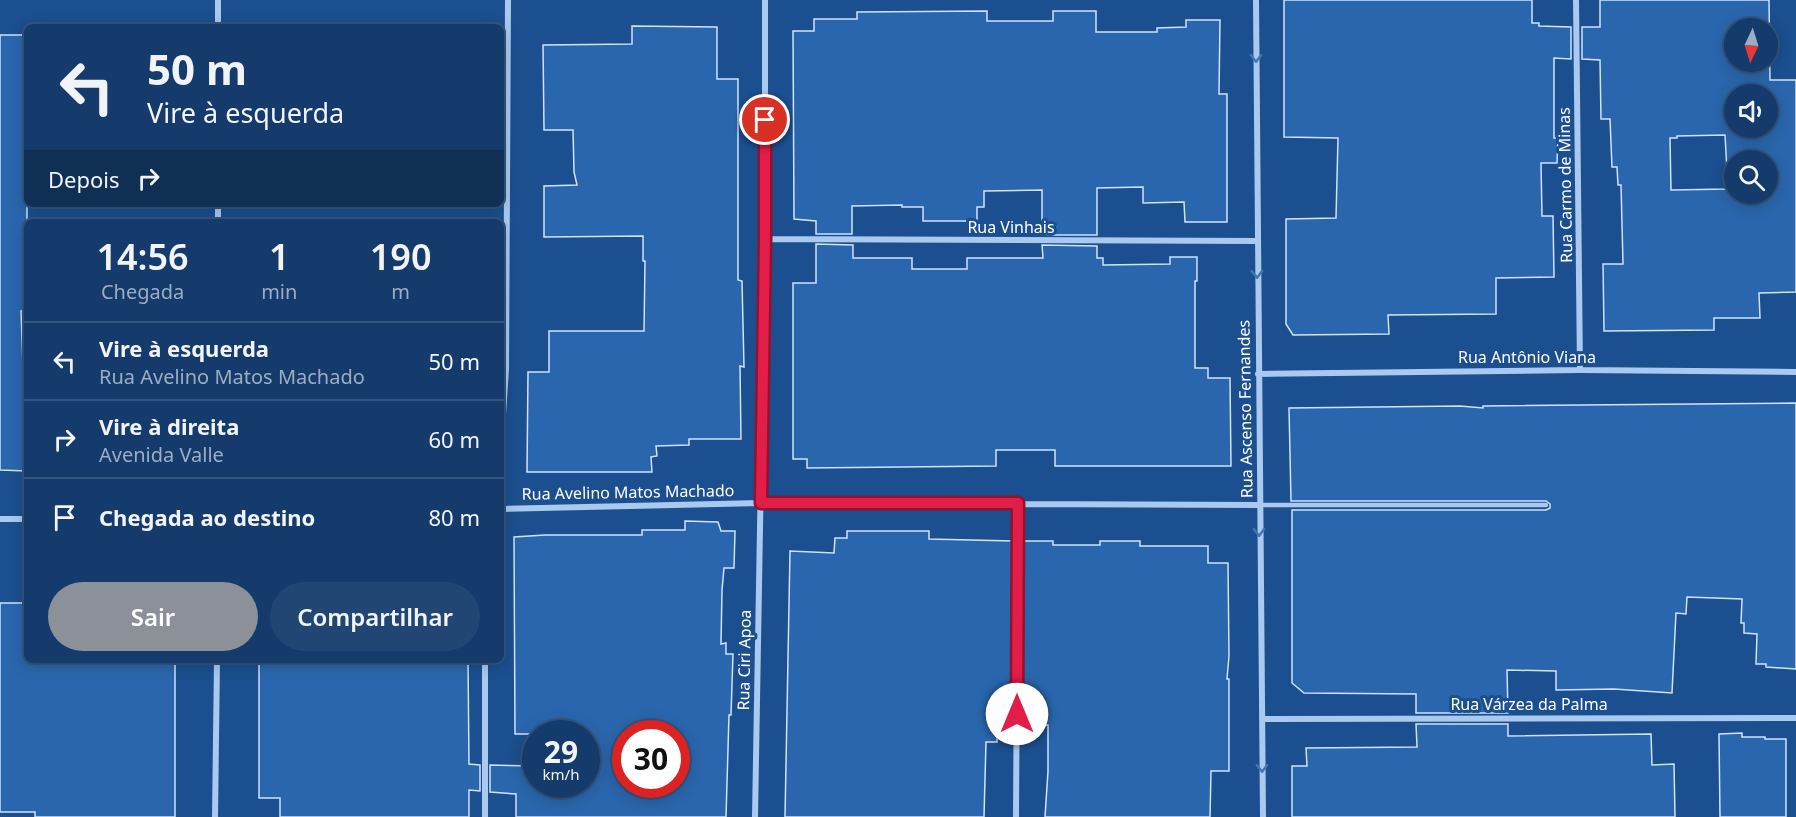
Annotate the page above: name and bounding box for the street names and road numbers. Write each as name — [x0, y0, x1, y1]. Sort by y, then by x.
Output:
street label: Rua Carmo de Minas — [1553, 107, 1577, 263]
street label: Rua Vinhais — [967, 216, 1055, 238]
street label: Rua Ascenso Fernandes — [1232, 320, 1258, 498]
street label: Rua Antônio Viana — [1458, 346, 1596, 368]
street label: Rua Avelino Matos Machado — [521, 479, 735, 505]
street label: Rua Ciri Apoa — [732, 609, 756, 711]
street label: Rua Várzea da Palma — [1450, 693, 1608, 715]

